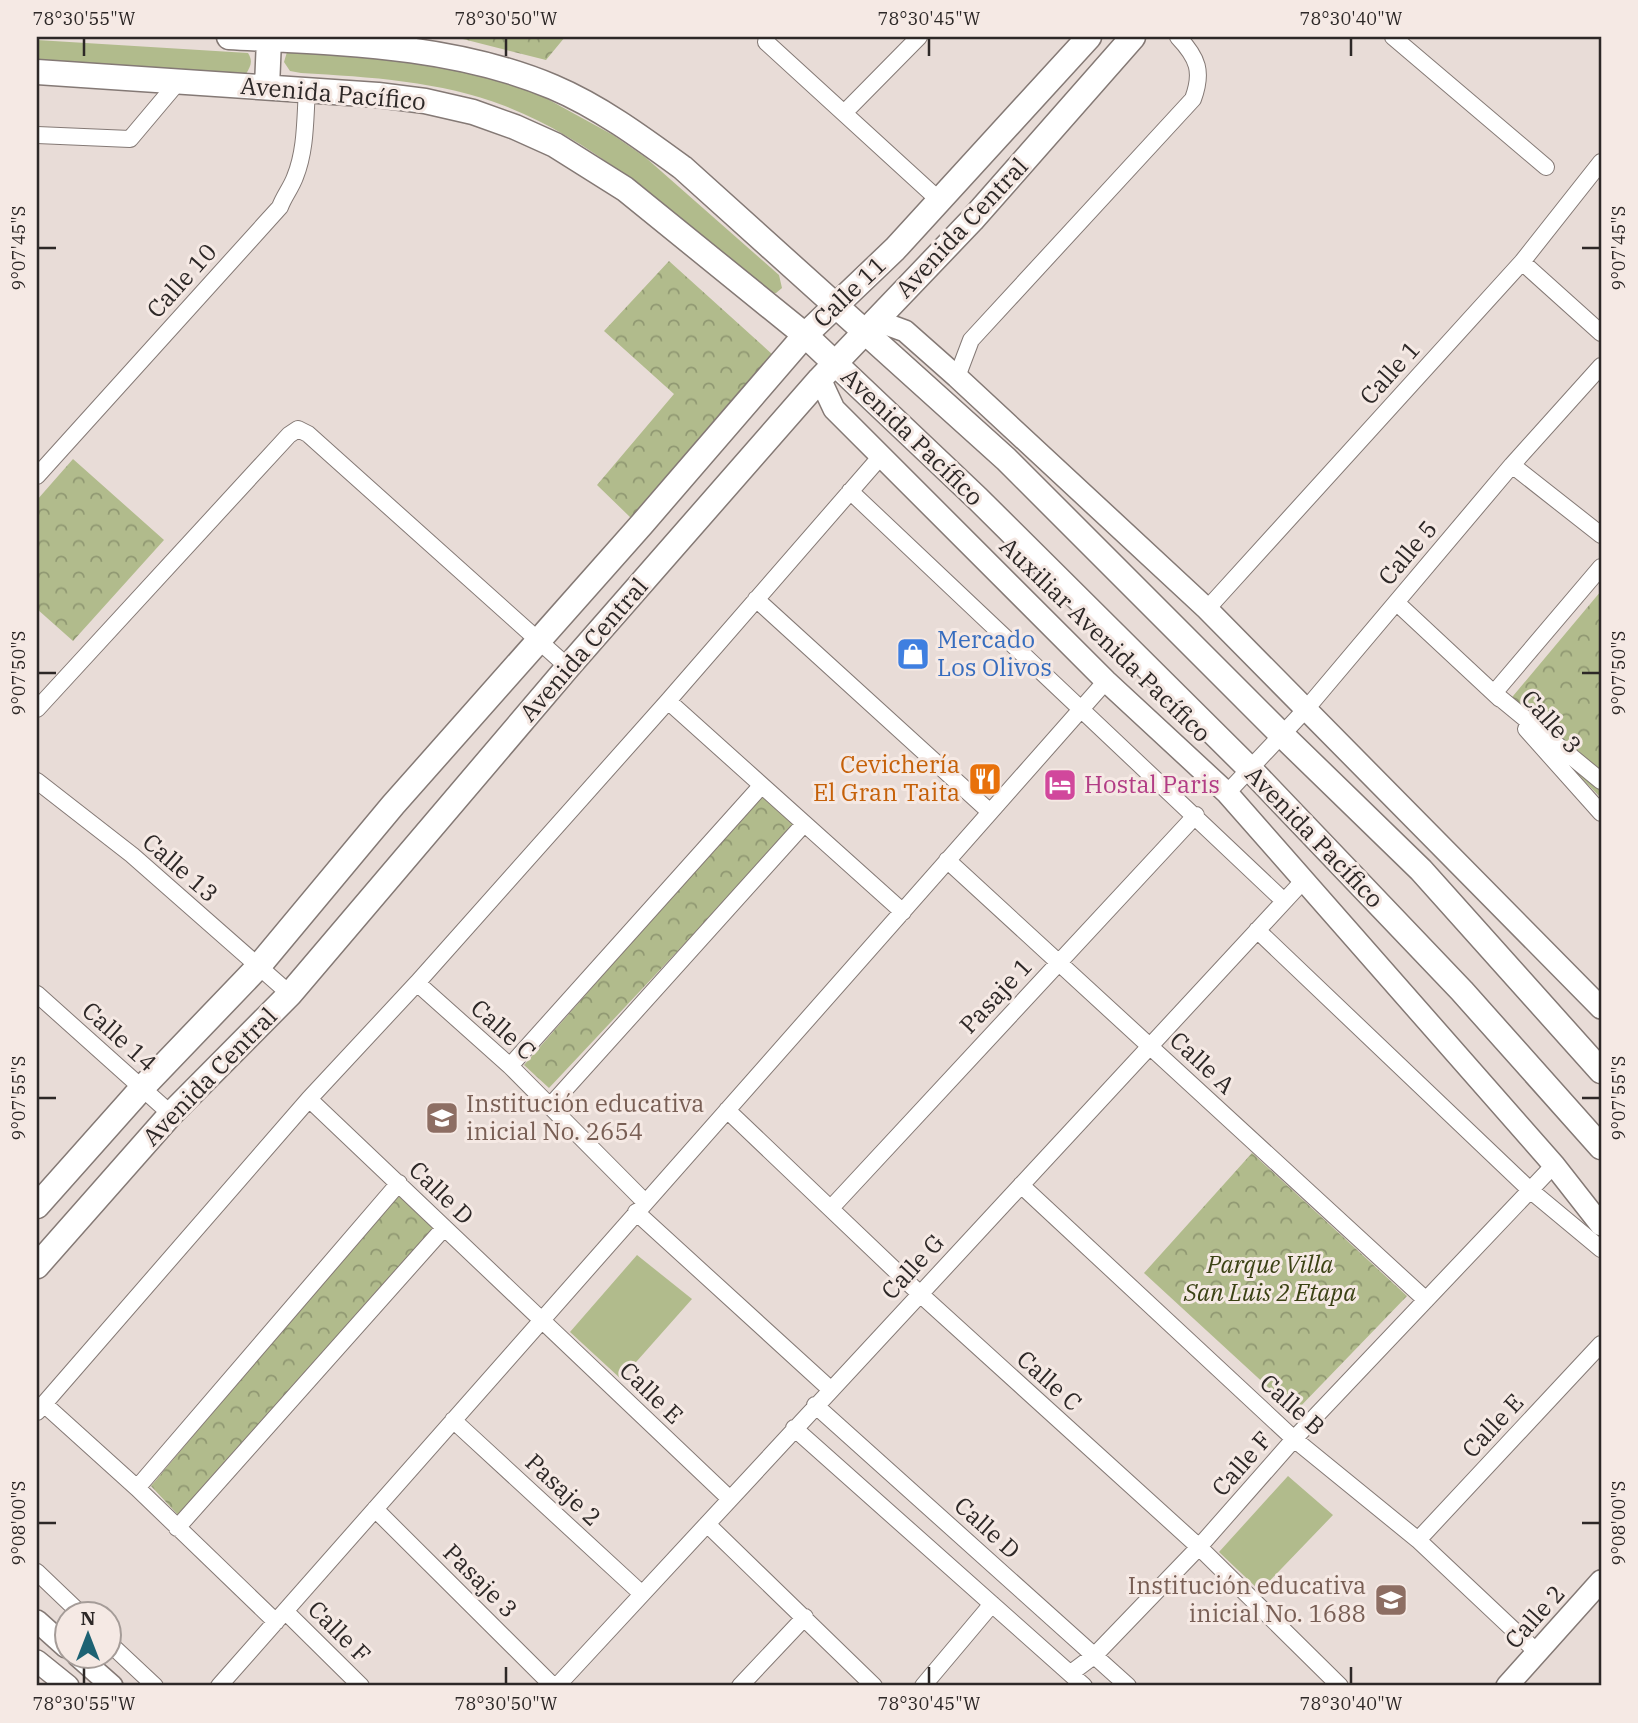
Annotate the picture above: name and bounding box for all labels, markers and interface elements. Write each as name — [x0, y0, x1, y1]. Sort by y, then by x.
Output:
text: 78°30'55"W — [33, 7, 136, 30]
text: 78°30'50"W — [455, 7, 558, 30]
text: 78°30'45"W — [878, 7, 981, 30]
text: 78°30'40"W — [1300, 7, 1403, 30]
street label: Avenida Pacífico — [239, 69, 427, 117]
street label: Avenida Central — [888, 150, 1034, 304]
text: 9°07'45"S — [7, 206, 30, 290]
text: 9°07'45"S — [1607, 206, 1630, 290]
street label: Calle 10 — [139, 236, 223, 325]
street label: Calle 11 — [806, 248, 893, 334]
street label: Calle 1 — [1352, 334, 1426, 411]
street label: Avenida Pacífico — [835, 360, 991, 512]
street label: Calle 5 — [1371, 513, 1444, 592]
street label: Auxiliar Avenida Pacífico — [993, 530, 1218, 749]
street label: Avenida Central — [512, 571, 655, 728]
place label: Mercado Los Olivos — [937, 623, 1052, 683]
text: 9°07'50"S — [7, 631, 30, 715]
text: 9°07'50"S — [1607, 631, 1630, 715]
shop icon: Mercado Los Olivos — [894, 635, 932, 673]
street label: Calle 3 — [1515, 683, 1589, 760]
place label: Cevichería El Gran Taita — [813, 748, 960, 808]
street label: Avenida Pacífico — [1239, 758, 1391, 914]
restaurant icon: Cevichería El Gran Taita — [966, 760, 1004, 798]
hotel icon: Hostal Paris — [1041, 766, 1079, 804]
place label: Hostal Paris — [1084, 768, 1220, 800]
street label: Calle 13 — [136, 826, 225, 909]
street label: Pasaje 1 — [952, 951, 1039, 1040]
street label: Calle C — [464, 992, 543, 1067]
street label: Calle 14 — [75, 994, 164, 1078]
street label: Avenida Central — [135, 1000, 283, 1152]
street label: Calle A — [1163, 1024, 1242, 1101]
text: 9°07'55"S — [7, 1056, 30, 1140]
text: 9°07'55"S — [1607, 1056, 1630, 1140]
place label: Institución educativa inicial No. 2654 — [466, 1087, 704, 1147]
school or university icon: Institución educativa inicial No. 2654 — [423, 1099, 461, 1137]
street label: Calle D — [402, 1154, 481, 1231]
street label: Calle G — [874, 1227, 951, 1306]
park label: Parque Villa San Luis 2 Etapa — [1183, 1248, 1356, 1308]
street label: Calle C — [1010, 1343, 1089, 1418]
street label: Calle E — [613, 1354, 690, 1430]
street label: Calle B — [1253, 1366, 1332, 1442]
street label: Calle E — [1454, 1386, 1530, 1464]
street label: Calle F — [1204, 1424, 1278, 1503]
street label: Pasaje 2 — [519, 1446, 608, 1533]
text: 9°08'00"S — [7, 1481, 30, 1565]
text: 9°08'00"S — [1607, 1481, 1630, 1565]
street label: Calle D — [948, 1489, 1027, 1565]
street label: Pasaje 3 — [437, 1536, 525, 1624]
place label: Institución educativa inicial No. 1688 — [1128, 1569, 1366, 1629]
street label: Calle 2 — [1497, 1578, 1571, 1655]
school or university icon: Institución educativa inicial No. 1688 — [1372, 1581, 1410, 1619]
street label: Calle F — [301, 1593, 378, 1670]
north arrow — [52, 1600, 122, 1670]
text: N — [80, 1606, 96, 1630]
text: 78°30'55"W — [33, 1692, 136, 1715]
text: 78°30'50"W — [455, 1692, 558, 1715]
text: 78°30'45"W — [878, 1692, 981, 1715]
text: 78°30'40"W — [1300, 1692, 1403, 1715]

